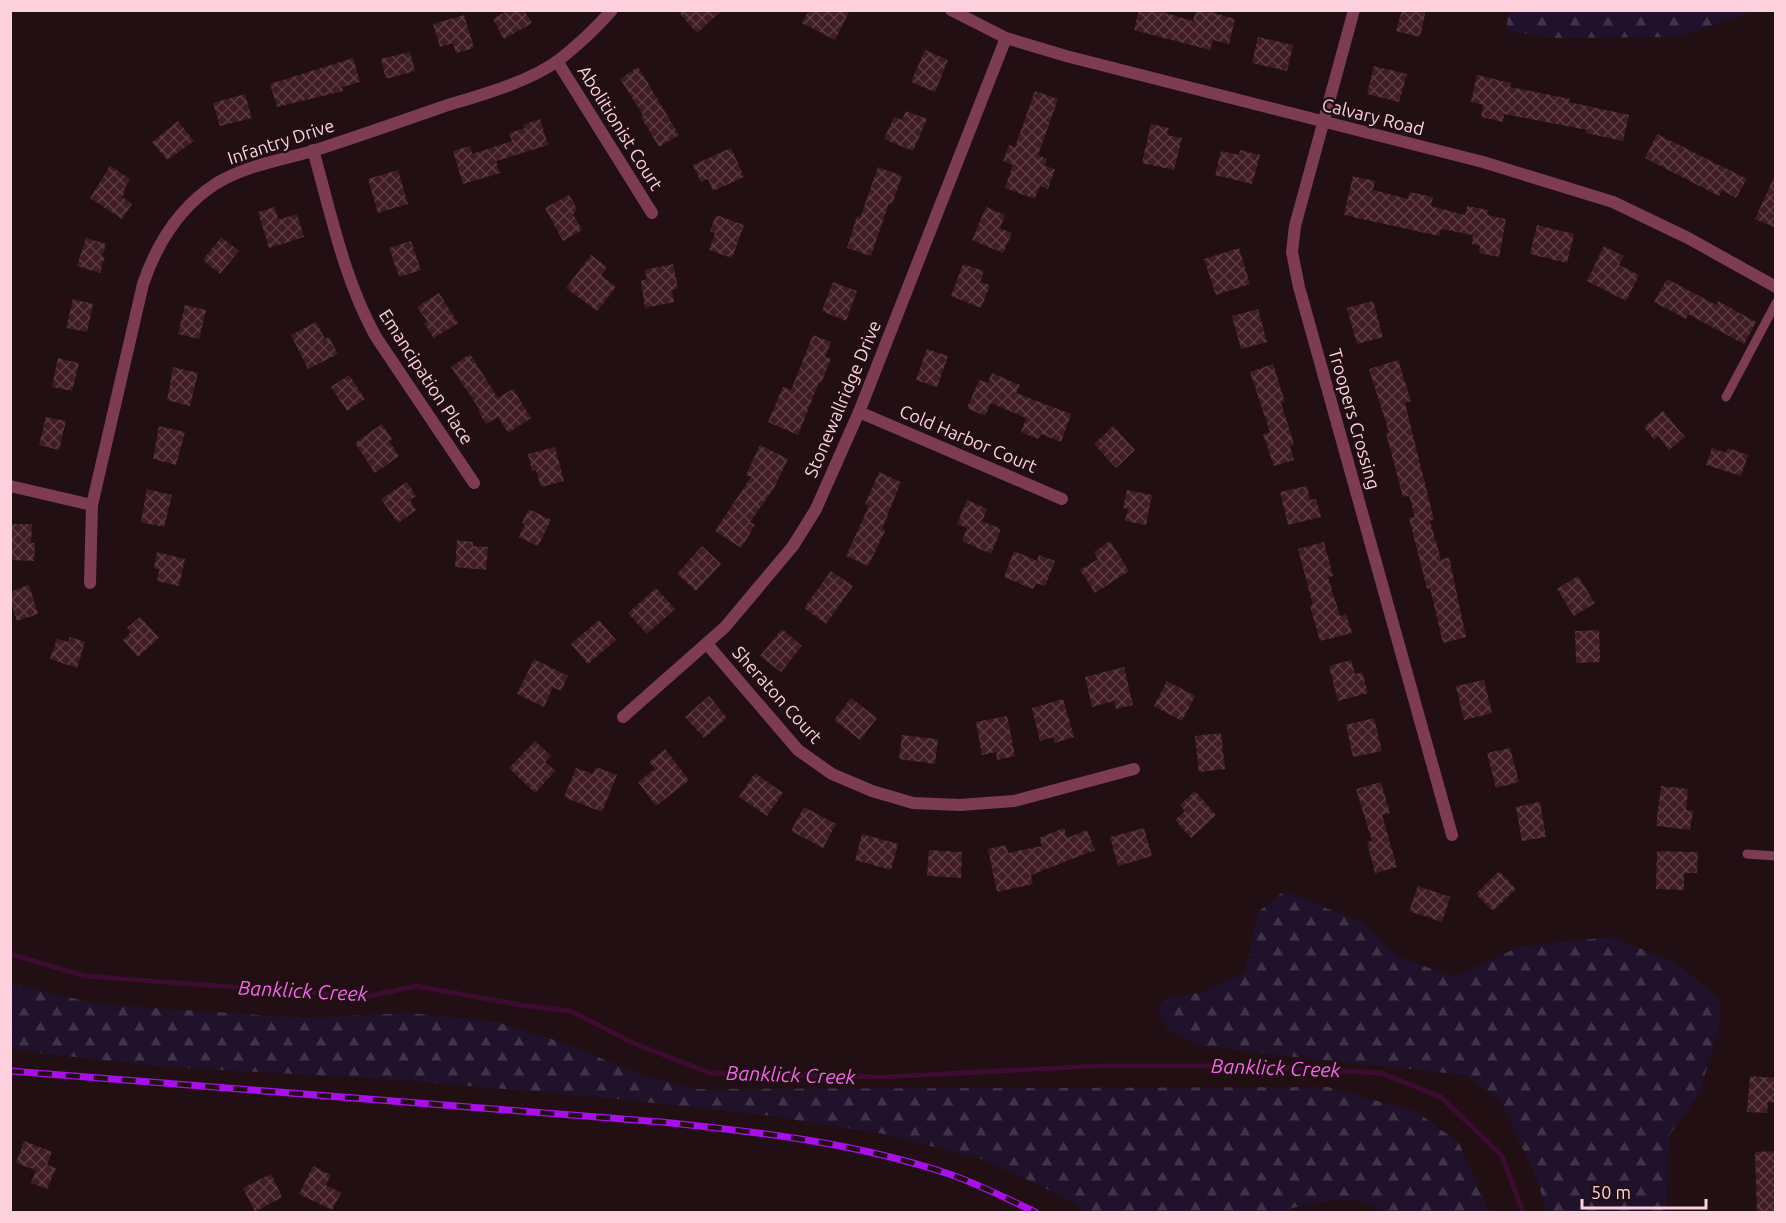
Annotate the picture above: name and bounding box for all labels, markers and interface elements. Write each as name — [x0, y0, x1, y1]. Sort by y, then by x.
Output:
street label: Abolitionist Court — [574, 61, 667, 193]
street label: Calvary Road — [1320, 94, 1426, 138]
street label: Infantry Drive — [225, 114, 337, 168]
street label: Emancipation Place — [376, 305, 478, 448]
street label: Stonewallridge Drive — [800, 317, 884, 480]
street label: Troopers Crossing — [1325, 346, 1385, 491]
street label: Cold Harbor Court — [897, 400, 1040, 476]
street label: Sheraton Court — [729, 642, 826, 747]
water label: Banklick Creek — [238, 976, 369, 1005]
water label: Banklick Creek — [1211, 1054, 1342, 1081]
water label: Banklick Creek — [726, 1061, 857, 1088]
scale bar — [1582, 1172, 1706, 1210]
text: 50 m — [1591, 1182, 1631, 1202]

